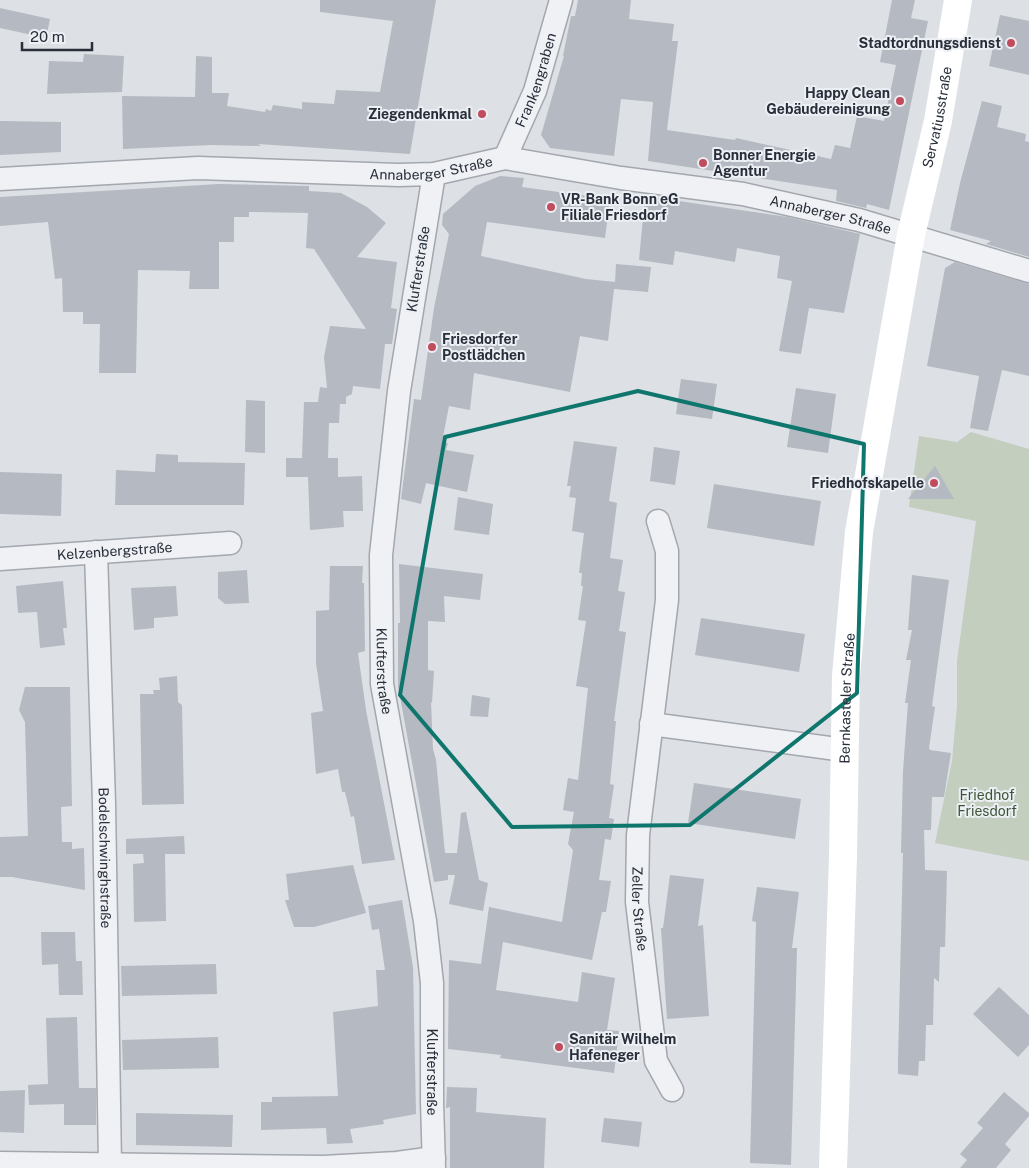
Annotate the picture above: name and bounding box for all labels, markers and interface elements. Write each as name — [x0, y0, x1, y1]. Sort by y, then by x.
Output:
scale bar — [22, 20, 92, 52]
text: 20 m — [30, 28, 65, 45]
street label: Frankengraben — [512, 31, 559, 130]
place label: Stadtordnungsdienst — [859, 35, 1001, 51]
marker: Stadtordnungsdienst — [1005, 37, 1017, 49]
street label: Servatiusstraße — [919, 65, 955, 170]
place label: Happy Clean Gebäudereinigung — [766, 85, 890, 117]
marker: Happy Clean Gebäudereinigung — [894, 95, 906, 107]
place label: Ziegendenkmal — [368, 106, 472, 122]
marker: Ziegendenkmal — [476, 108, 488, 120]
place label: Bonner Energie Agentur — [713, 147, 816, 179]
street label: Annaberger Straße — [369, 153, 494, 183]
marker: Bonner Energie Agentur — [697, 157, 709, 169]
place label: VR-Bank Bonn eG Filiale Friesdorf — [561, 191, 679, 223]
street label: Annaberger Straße — [768, 192, 893, 237]
marker: VR-Bank Bonn eG Filiale Friesdorf — [545, 201, 557, 213]
street label: Klufterstraße — [403, 225, 433, 313]
place label: Friesdorfer Postlädchen — [442, 331, 525, 363]
marker: Friesdorfer Postlädchen — [426, 341, 438, 353]
place label: Friedhofskapelle — [811, 475, 924, 491]
marker: Friedhofskapelle — [928, 477, 940, 489]
street label: Kelzenbergstraße — [56, 539, 173, 563]
street label: Klufterstraße — [374, 628, 395, 716]
street label: Bernkasteler Straße — [837, 632, 858, 764]
street label: Bodelschwinghstraße — [96, 787, 114, 929]
park label: Friedhof Friesdorf — [957, 787, 1017, 819]
street label: Zeller Straße — [629, 866, 651, 952]
street label: Klufterstraße — [424, 1028, 440, 1116]
place label: Sanitär Wilhelm Hafeneger — [569, 1031, 676, 1063]
marker: Sanitär Wilhelm Hafeneger — [553, 1041, 565, 1053]

